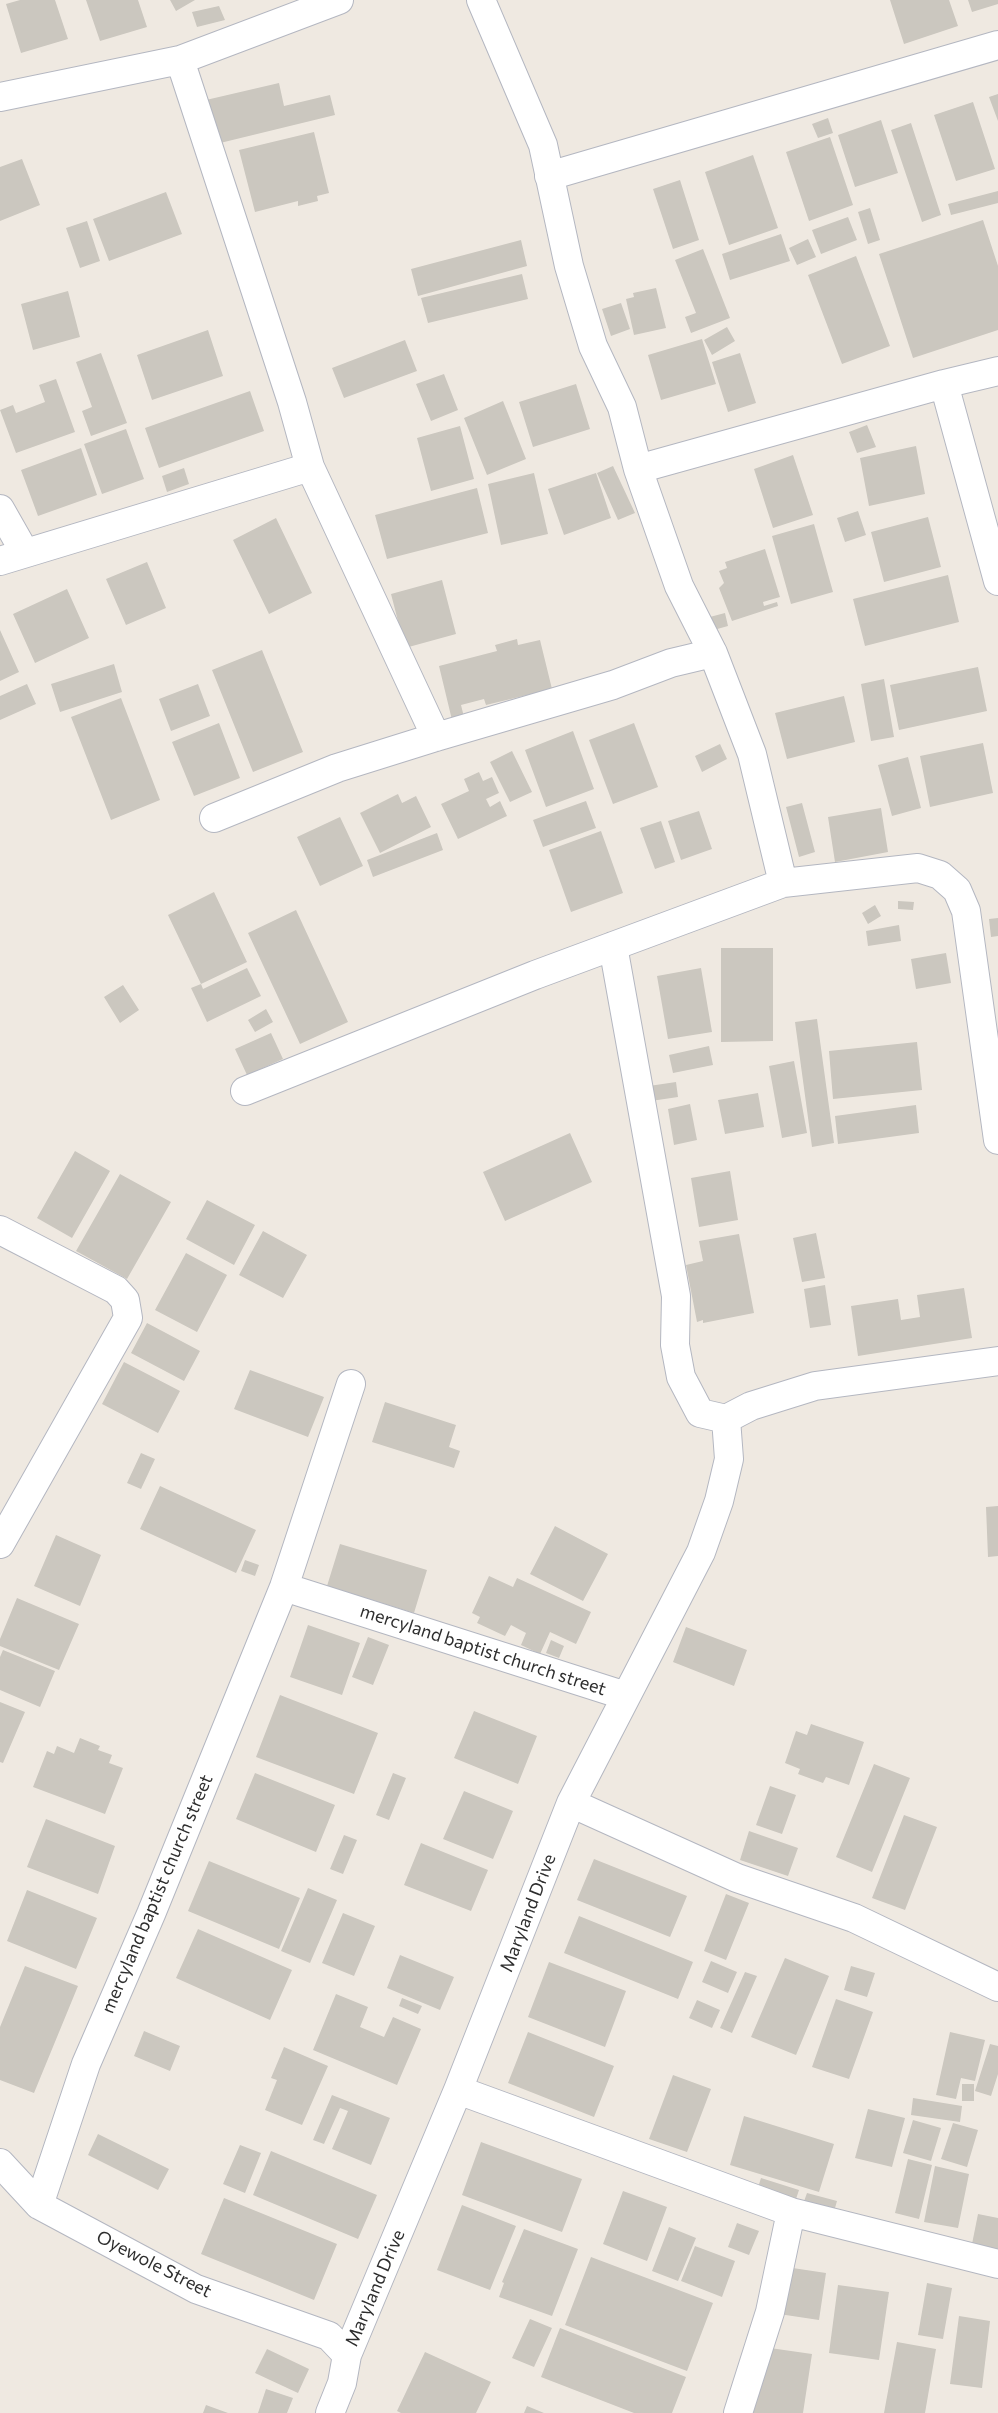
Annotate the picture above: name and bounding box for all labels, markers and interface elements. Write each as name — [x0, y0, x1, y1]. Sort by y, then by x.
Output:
street label: mercyland baptist church street — [357, 1600, 609, 1700]
street label: mercyland baptist church street — [97, 1771, 217, 2017]
street label: Maryland Drive — [496, 1851, 560, 1975]
street label: Oyewole Street — [93, 2226, 215, 2302]
street label: Maryland Drive — [341, 2226, 409, 2350]

